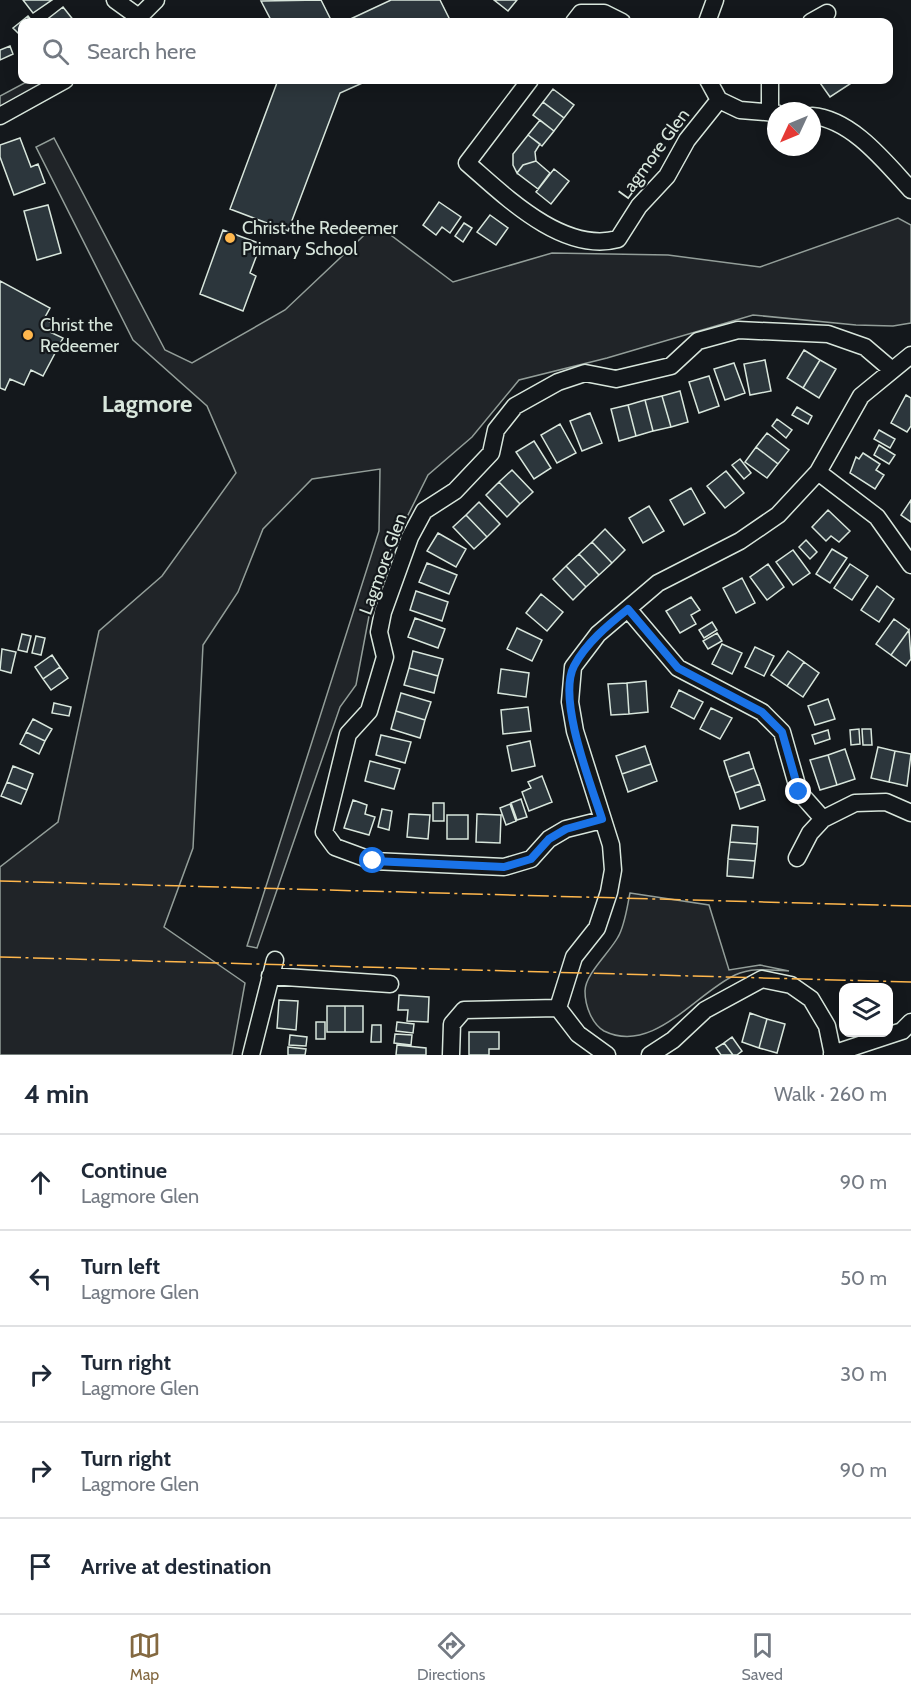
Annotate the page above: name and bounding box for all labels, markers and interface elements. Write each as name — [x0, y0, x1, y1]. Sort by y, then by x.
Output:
search box — [18, 18, 893, 84]
icon: search — [39, 35, 72, 68]
text: Search here — [87, 38, 196, 65]
north arrow — [767, 102, 821, 156]
street label: Lagmore Glen — [614, 104, 694, 204]
place label: Christ the Redeemer Primary School — [242, 217, 398, 260]
marker: Christ the Redeemer Primary School — [223, 231, 237, 245]
place label: Christ the Redeemer — [40, 314, 119, 357]
marker: Christ the Redeemer — [21, 328, 35, 342]
district label: Lagmore — [102, 389, 192, 418]
street label: Lagmore Glen — [354, 510, 412, 618]
route end — [785, 778, 811, 804]
route start — [359, 847, 385, 873]
map controls — [839, 983, 893, 1037]
button: layers — [839, 983, 893, 1037]
text: 4 min — [24, 1078, 89, 1110]
text: Walk · 260 m — [774, 1082, 887, 1106]
text: Continue — [81, 1157, 167, 1184]
icon: ahead — [24, 1166, 57, 1199]
text: 90 m — [840, 1170, 887, 1194]
text: Lagmore Glen — [81, 1184, 199, 1208]
text: Turn left — [81, 1253, 160, 1280]
icon: left — [24, 1262, 57, 1295]
text: 50 m — [840, 1266, 887, 1290]
text: Lagmore Glen — [81, 1280, 199, 1304]
text: Turn right — [81, 1349, 171, 1376]
icon: right — [24, 1358, 57, 1391]
text: 30 m — [840, 1362, 887, 1386]
text: Lagmore Glen — [81, 1376, 199, 1400]
text: Turn right — [81, 1445, 171, 1472]
icon: right — [24, 1454, 57, 1487]
text: 90 m — [840, 1458, 887, 1482]
text: Lagmore Glen — [81, 1472, 199, 1496]
icon: arrive — [24, 1550, 57, 1583]
text: Arrive at destination — [81, 1553, 271, 1580]
tab: Map — [128, 1629, 161, 1684]
tab: Directions — [417, 1629, 485, 1684]
tab: Saved — [741, 1629, 783, 1684]

